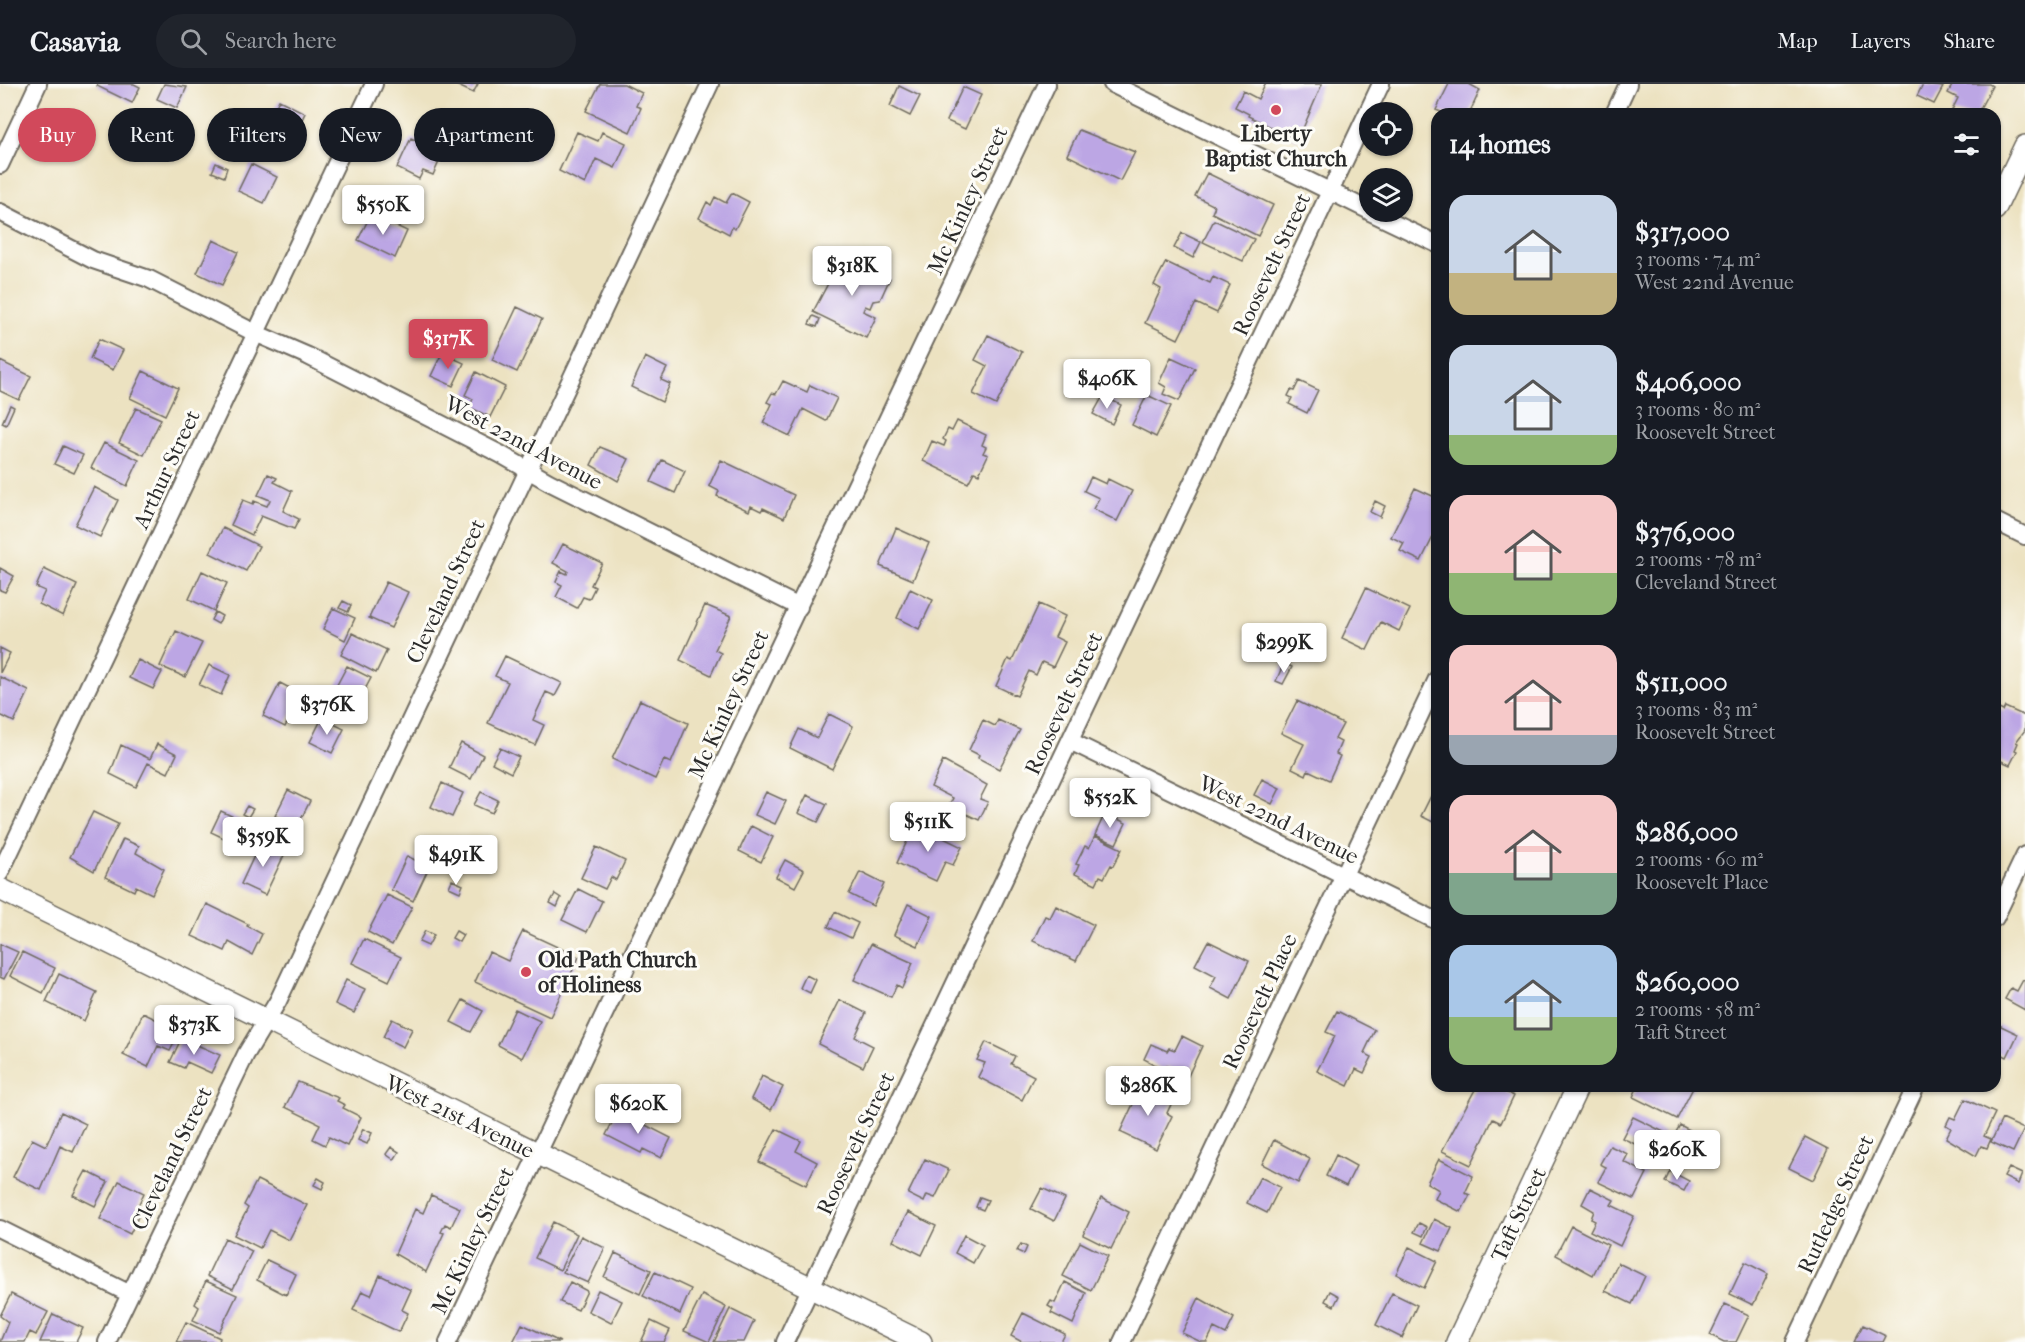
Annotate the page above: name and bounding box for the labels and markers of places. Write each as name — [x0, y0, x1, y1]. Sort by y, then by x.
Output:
marker: Liberty Baptist Church — [1269, 103, 1283, 117]
place label: Liberty Baptist Church — [1205, 121, 1348, 172]
pin: $550K — [341, 185, 425, 236]
pin: $318K — [810, 246, 894, 297]
pin: $317K — [406, 319, 490, 370]
pin: $406K — [1065, 359, 1149, 410]
pin: $299K — [1242, 623, 1326, 674]
pin: $376K — [285, 685, 369, 736]
pin: $552K — [1068, 778, 1152, 829]
pin: $511K — [886, 802, 970, 853]
pin: $359K — [221, 817, 305, 868]
pin: $491K — [414, 835, 498, 886]
place label: Old Path Church of Holiness — [538, 947, 697, 998]
marker: Old Path Church of Holiness — [519, 965, 533, 979]
pin: $373K — [152, 1005, 236, 1056]
pin: $286K — [1106, 1066, 1190, 1117]
pin: $620K — [596, 1084, 680, 1135]
pin: $260K — [1635, 1130, 1719, 1181]

